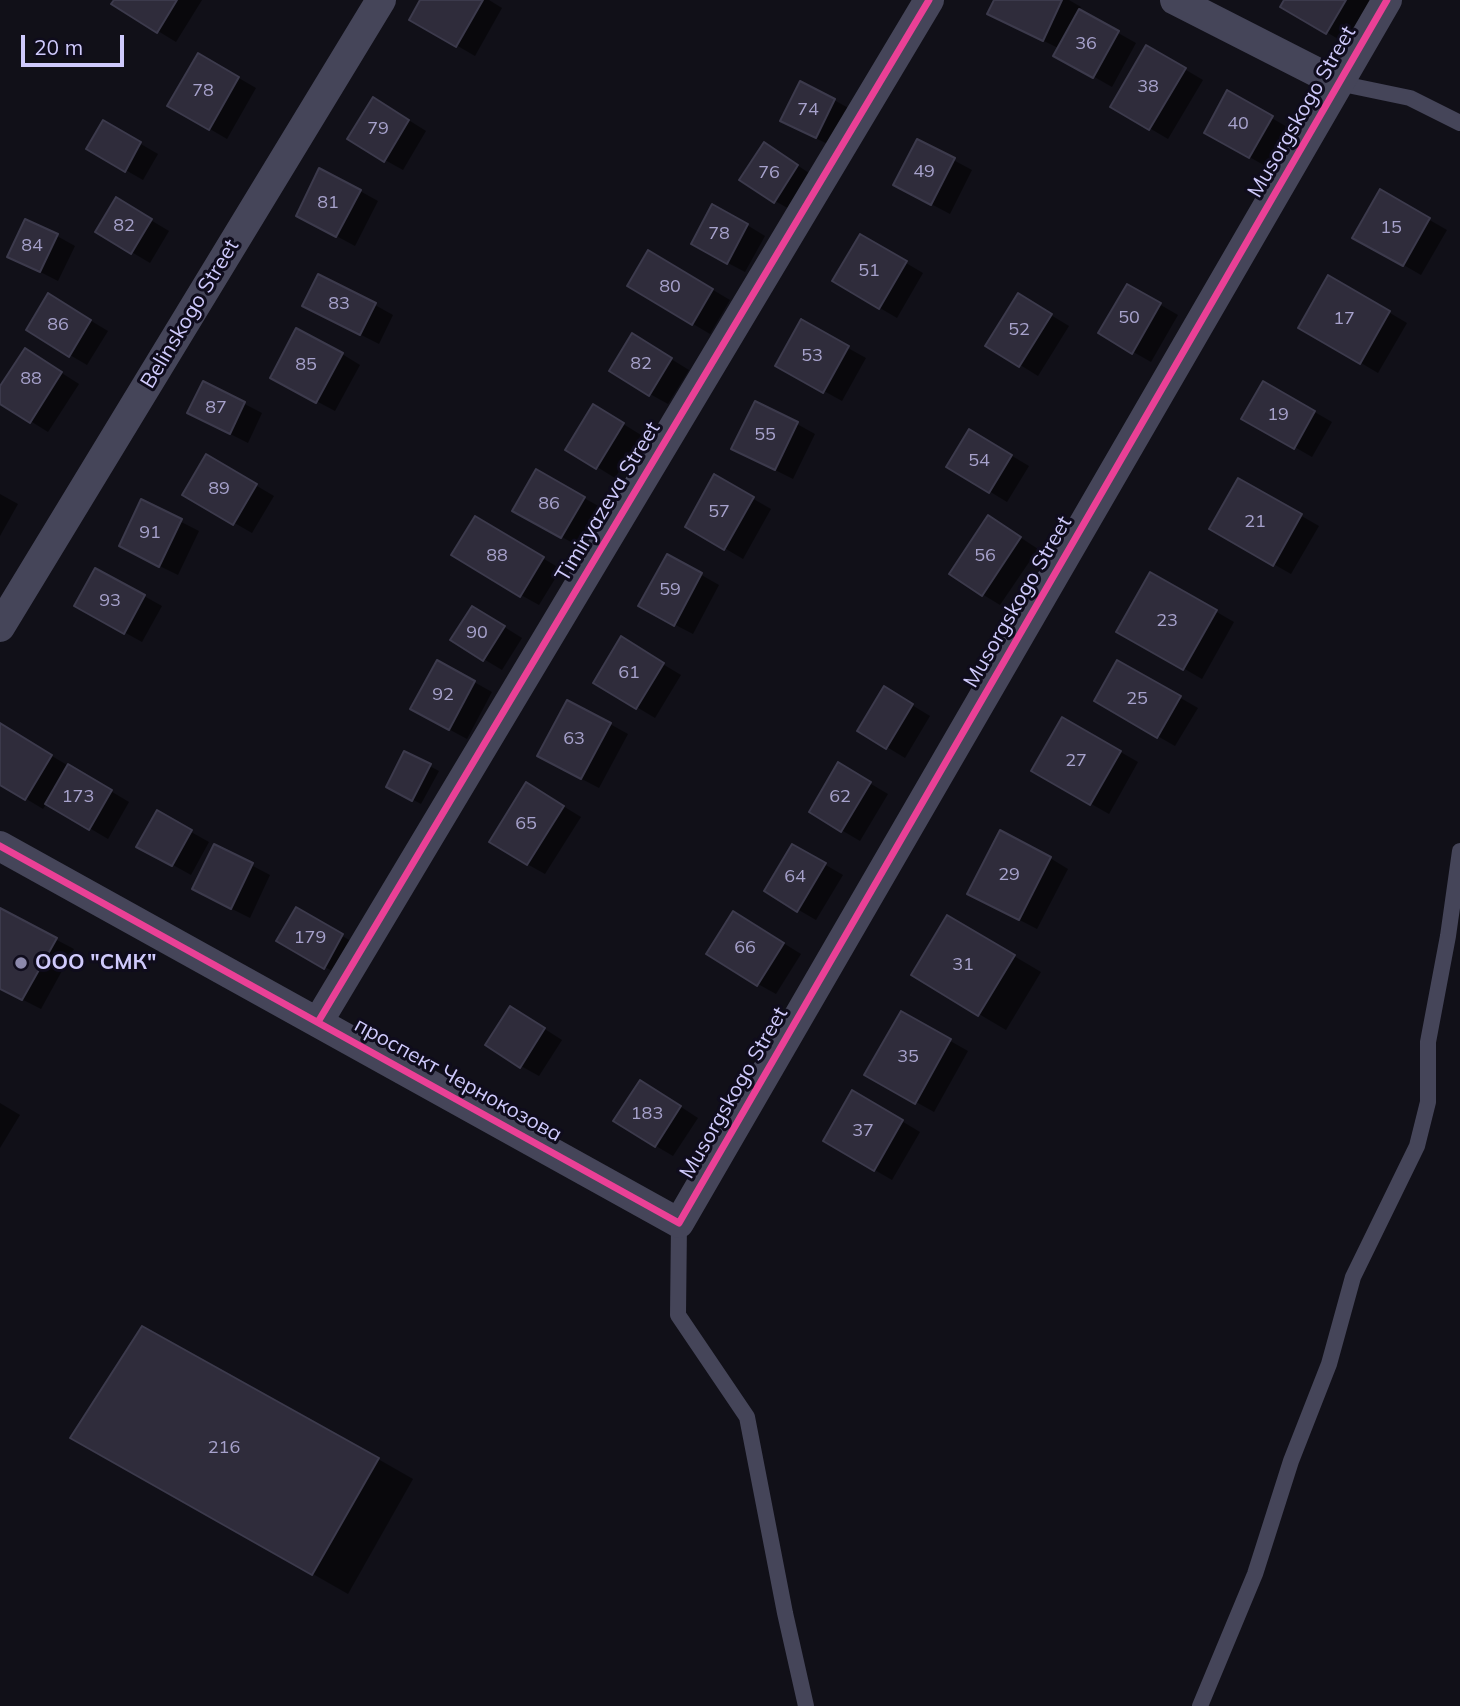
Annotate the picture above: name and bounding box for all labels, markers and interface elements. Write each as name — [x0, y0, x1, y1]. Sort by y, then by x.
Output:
scale bar — [24, 21, 128, 65]
street label: Musorgskogo Street — [1243, 22, 1361, 202]
house number: 36 — [1075, 33, 1097, 55]
text: 20 m — [34, 34, 83, 60]
house number: 38 — [1137, 76, 1159, 98]
house number: 78 — [192, 80, 214, 102]
house number: 74 — [797, 99, 819, 121]
house number: 40 — [1227, 113, 1249, 135]
house number: 79 — [367, 118, 389, 140]
house number: 49 — [913, 161, 935, 183]
house number: 76 — [758, 162, 780, 184]
house number: 81 — [317, 192, 339, 214]
house number: 82 — [113, 215, 135, 237]
house number: 15 — [1380, 217, 1402, 239]
house number: 78 — [708, 223, 730, 245]
house number: 84 — [21, 235, 43, 257]
street label: Belinskogo Street — [136, 235, 244, 393]
house number: 51 — [858, 260, 880, 282]
house number: 80 — [659, 276, 681, 298]
house number: 83 — [328, 293, 350, 315]
house number: 50 — [1118, 307, 1140, 329]
house number: 17 — [1333, 308, 1355, 330]
house number: 86 — [47, 314, 69, 336]
house number: 52 — [1008, 319, 1030, 341]
house number: 53 — [801, 345, 823, 367]
house number: 82 — [630, 353, 652, 375]
house number: 85 — [295, 354, 317, 376]
house number: 88 — [20, 368, 42, 390]
house number: 87 — [205, 397, 227, 419]
house number: 19 — [1267, 404, 1289, 426]
street label: Timiryazeva Street — [550, 418, 666, 586]
house number: 55 — [754, 424, 776, 446]
house number: 54 — [968, 450, 990, 472]
house number: 89 — [208, 478, 230, 500]
house number: 86 — [538, 493, 560, 515]
house number: 57 — [708, 501, 730, 523]
house number: 21 — [1244, 511, 1266, 533]
street label: Musorgskogo Street — [959, 512, 1077, 692]
house number: 91 — [139, 522, 161, 544]
house number: 88 — [486, 545, 508, 567]
house number: 56 — [974, 545, 996, 567]
house number: 59 — [659, 579, 681, 601]
house number: 93 — [99, 590, 121, 612]
house number: 23 — [1156, 610, 1178, 632]
house number: 90 — [466, 622, 488, 644]
house number: 61 — [618, 662, 640, 684]
house number: 92 — [432, 684, 454, 706]
house number: 25 — [1126, 688, 1148, 710]
house number: 63 — [563, 728, 585, 750]
house number: 27 — [1065, 750, 1087, 772]
house number: 173 — [62, 786, 94, 808]
house number: 62 — [829, 786, 851, 808]
house number: 65 — [515, 813, 537, 835]
house number: 29 — [998, 864, 1020, 886]
house number: 64 — [784, 866, 806, 888]
house number: 179 — [294, 927, 326, 949]
house number: 66 — [734, 937, 756, 959]
place label: ООО "СМК" — [35, 950, 156, 976]
house number: 31 — [952, 954, 974, 976]
marker: ООО "СМК" — [13, 955, 29, 971]
street label: Musorgskogo Street — [675, 1003, 793, 1183]
street label: проспект Чернокозова — [350, 1012, 566, 1148]
house number: 35 — [897, 1046, 919, 1068]
house number: 183 — [631, 1103, 663, 1125]
house number: 37 — [852, 1120, 874, 1142]
house number: 216 — [208, 1437, 240, 1459]

